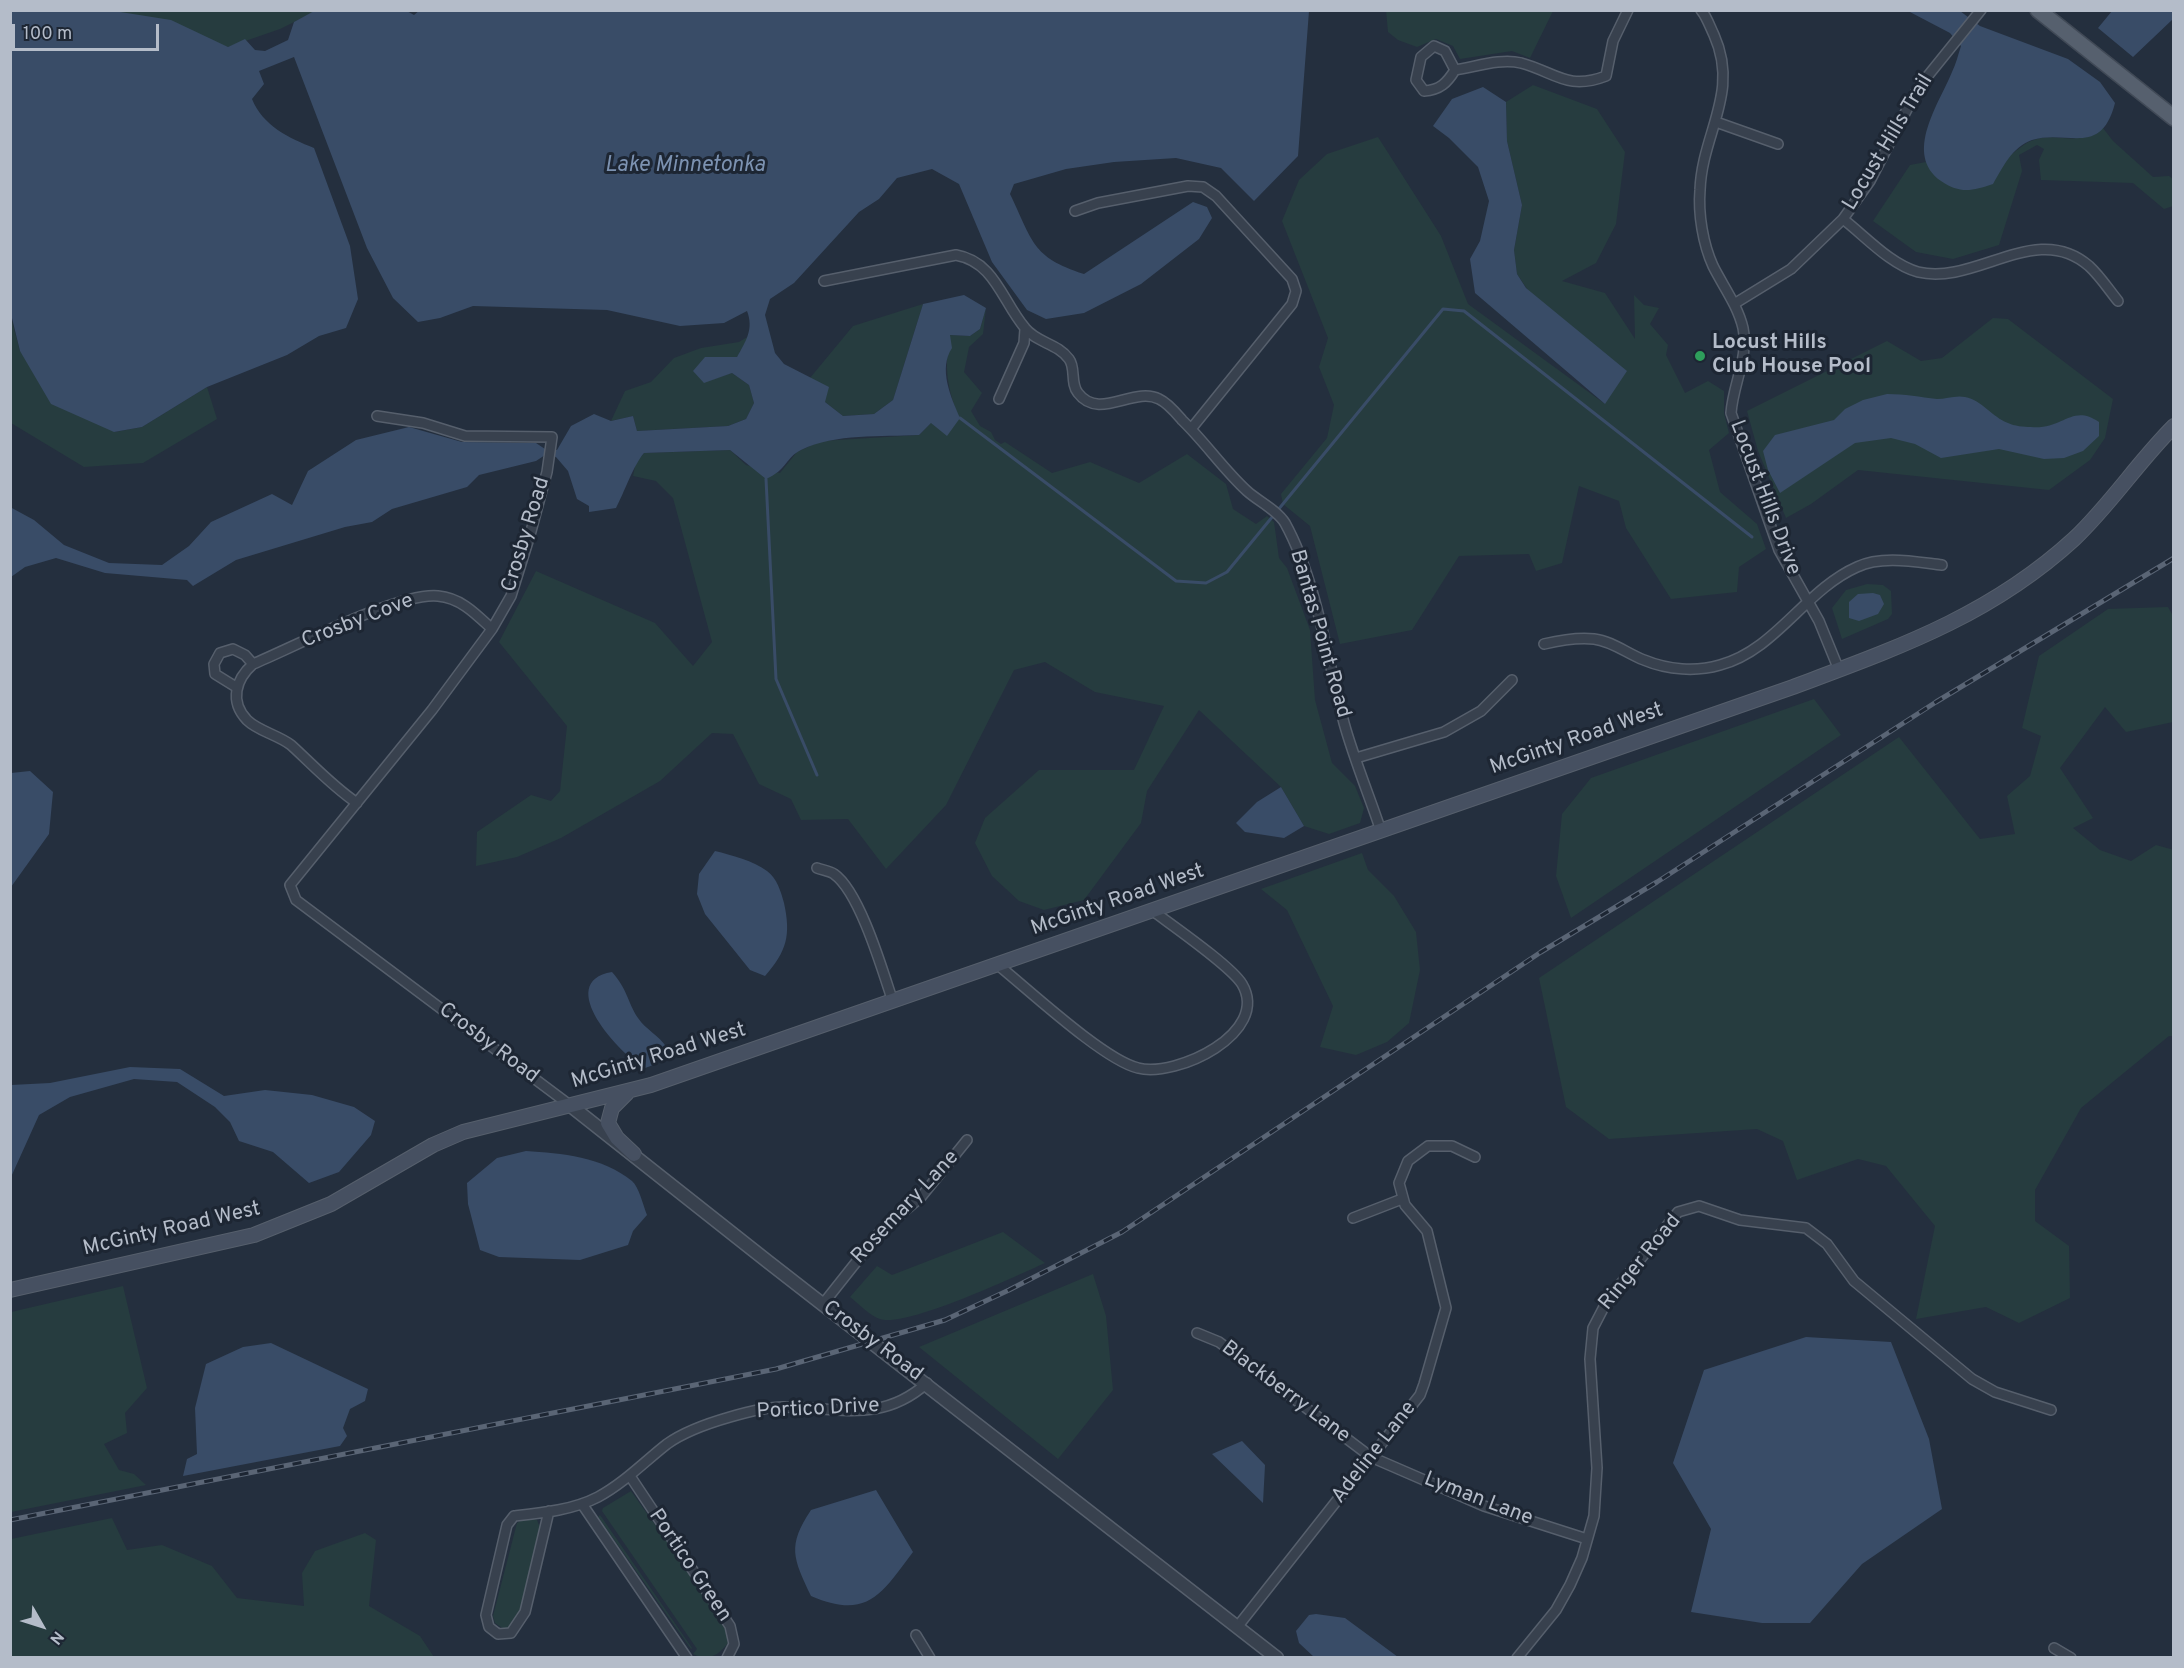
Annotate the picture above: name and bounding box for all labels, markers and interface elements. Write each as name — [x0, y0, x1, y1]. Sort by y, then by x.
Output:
scale bar — [15, 12, 162, 50]
text: 100 m — [23, 23, 72, 46]
street label: Locust Hills Trail — [1838, 70, 1940, 216]
water label: Lake Minnetonka — [605, 154, 765, 180]
place label: Locust Hills Club House Pool — [1712, 331, 1871, 381]
marker: Locust Hills Club House Pool — [1693, 349, 1707, 363]
street label: Locust Hills Drive — [1723, 417, 1805, 579]
street label: Crosby Road — [498, 474, 556, 596]
street label: Bantas Point Road — [1283, 547, 1355, 721]
street label: Crosby Cove — [299, 589, 417, 655]
street label: McGinty Road West — [1487, 699, 1667, 781]
street label: McGinty Road West — [1028, 860, 1208, 942]
street label: Crosby Road — [433, 998, 543, 1090]
street label: McGinty Road West — [569, 1018, 749, 1096]
street label: Rosemary Lane — [847, 1146, 965, 1270]
street label: McGinty Road West — [81, 1197, 263, 1263]
street label: Ringer Road — [1595, 1210, 1687, 1316]
street label: Crosby Road — [817, 1296, 927, 1388]
street label: Blackberry Lane — [1216, 1336, 1354, 1450]
street label: Portico Drive — [756, 1394, 880, 1426]
street label: Adeline Lane — [1327, 1397, 1423, 1509]
street label: Lyman Lane — [1420, 1468, 1536, 1532]
street label: Portico Green — [642, 1505, 736, 1627]
north arrow — [12, 1596, 72, 1656]
text: N — [45, 1627, 67, 1648]

